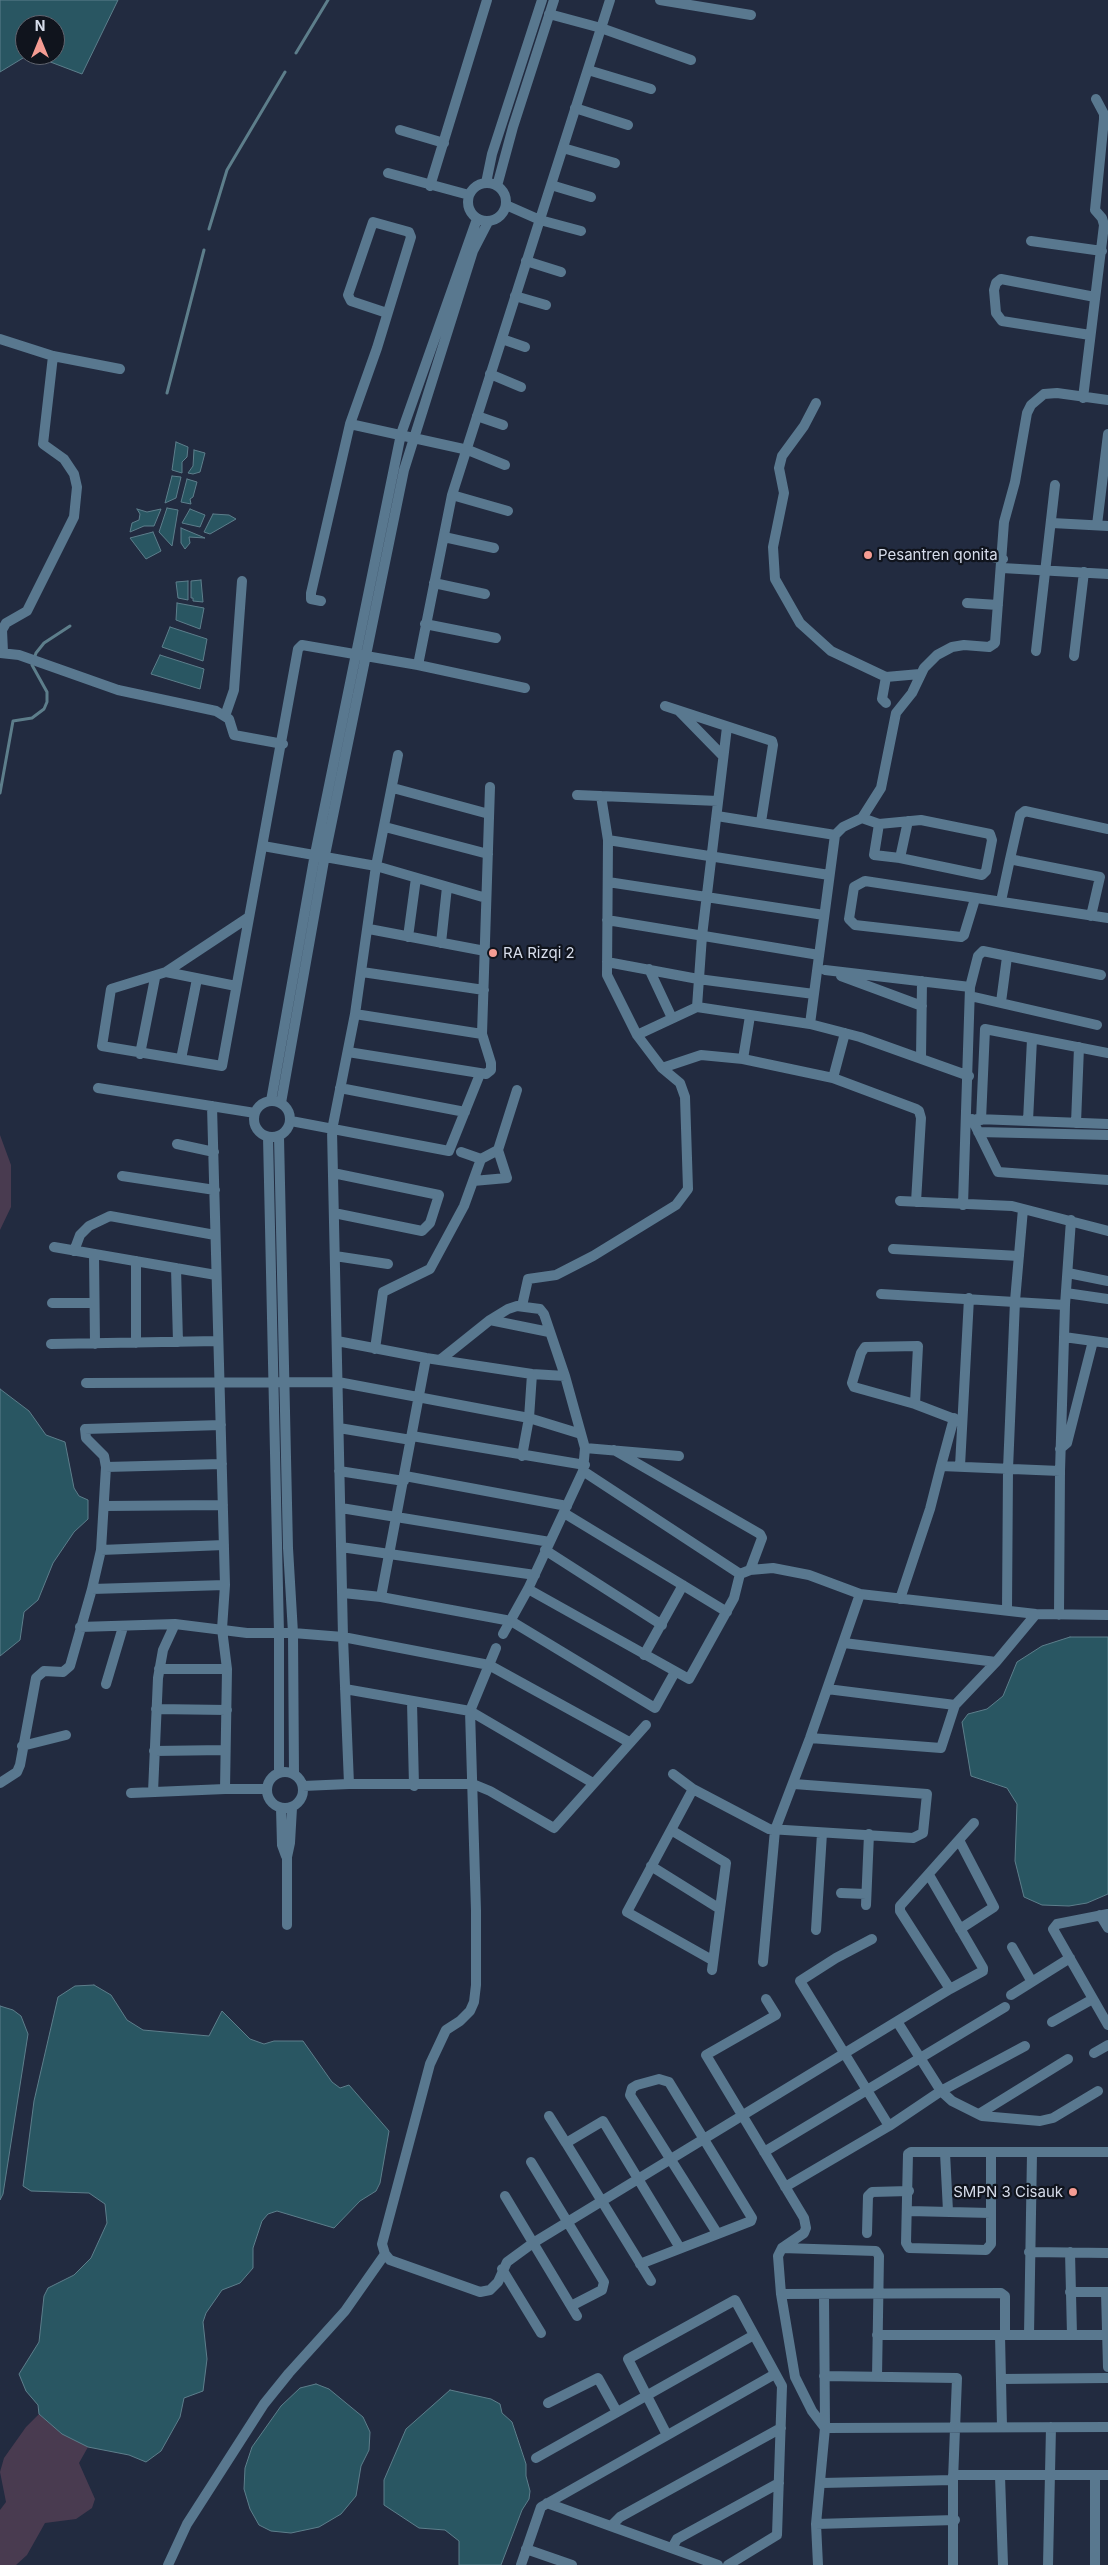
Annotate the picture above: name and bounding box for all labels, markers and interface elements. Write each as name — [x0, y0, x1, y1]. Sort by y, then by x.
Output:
north arrow — [15, 15, 65, 65]
text: N — [35, 17, 45, 34]
place label: Pesantren qonita — [878, 546, 998, 564]
marker: Pesantren qonita — [862, 549, 874, 561]
place label: RA Rizqi 2 — [503, 944, 575, 962]
marker: RA Rizqi 2 — [487, 947, 499, 959]
place label: SMPN 3 Cisauk — [953, 2183, 1063, 2201]
marker: SMPN 3 Cisauk — [1067, 2186, 1079, 2198]

